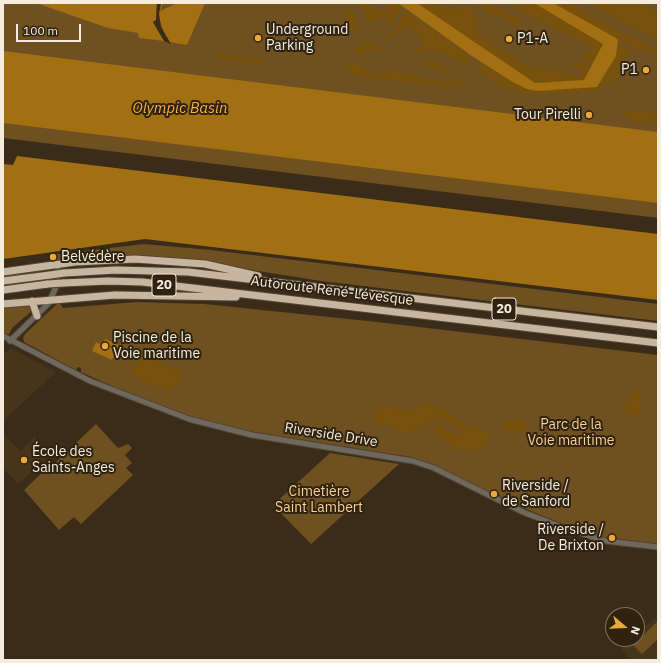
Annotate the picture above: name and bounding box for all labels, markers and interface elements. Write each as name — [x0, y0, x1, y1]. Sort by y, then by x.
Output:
scale bar — [18, 16, 83, 42]
place label: Underground Parking — [266, 22, 348, 54]
text: 100 m — [23, 23, 58, 38]
place label: P1-A — [517, 31, 548, 47]
marker: Underground Parking — [253, 33, 263, 43]
marker: P1-A — [504, 34, 514, 44]
place label: P1 — [621, 62, 638, 78]
marker: P1 — [641, 65, 651, 75]
water label: Olympic Basin — [132, 100, 228, 118]
place label: Tour Pirelli — [514, 107, 581, 123]
marker: Tour Pirelli — [584, 110, 594, 120]
place label: Belvédère — [61, 249, 125, 265]
marker: Belvédère — [48, 252, 58, 262]
street label: Autoroute René-Lévesque — [250, 273, 414, 309]
road number: 20 — [152, 274, 176, 296]
road number: 20 — [492, 298, 516, 320]
place label: Piscine de la Voie maritime — [113, 330, 200, 362]
marker: Piscine de la Voie maritime — [100, 341, 110, 351]
park label: Parc de la Voie maritime — [527, 417, 615, 450]
street label: Riverside Drive — [283, 419, 379, 451]
place label: École des Saints-Anges — [32, 444, 115, 476]
marker: École des Saints-Anges — [19, 455, 29, 465]
place label: Riverside / de Sanford — [502, 478, 570, 510]
park label: Cimetière Saint Lambert — [275, 484, 363, 516]
marker: Riverside / de Sanford — [489, 489, 499, 499]
place label: Riverside / De Brixton — [537, 522, 604, 554]
marker: Riverside / De Brixton — [607, 533, 617, 543]
north arrow — [605, 607, 645, 647]
text: N — [627, 625, 643, 637]

